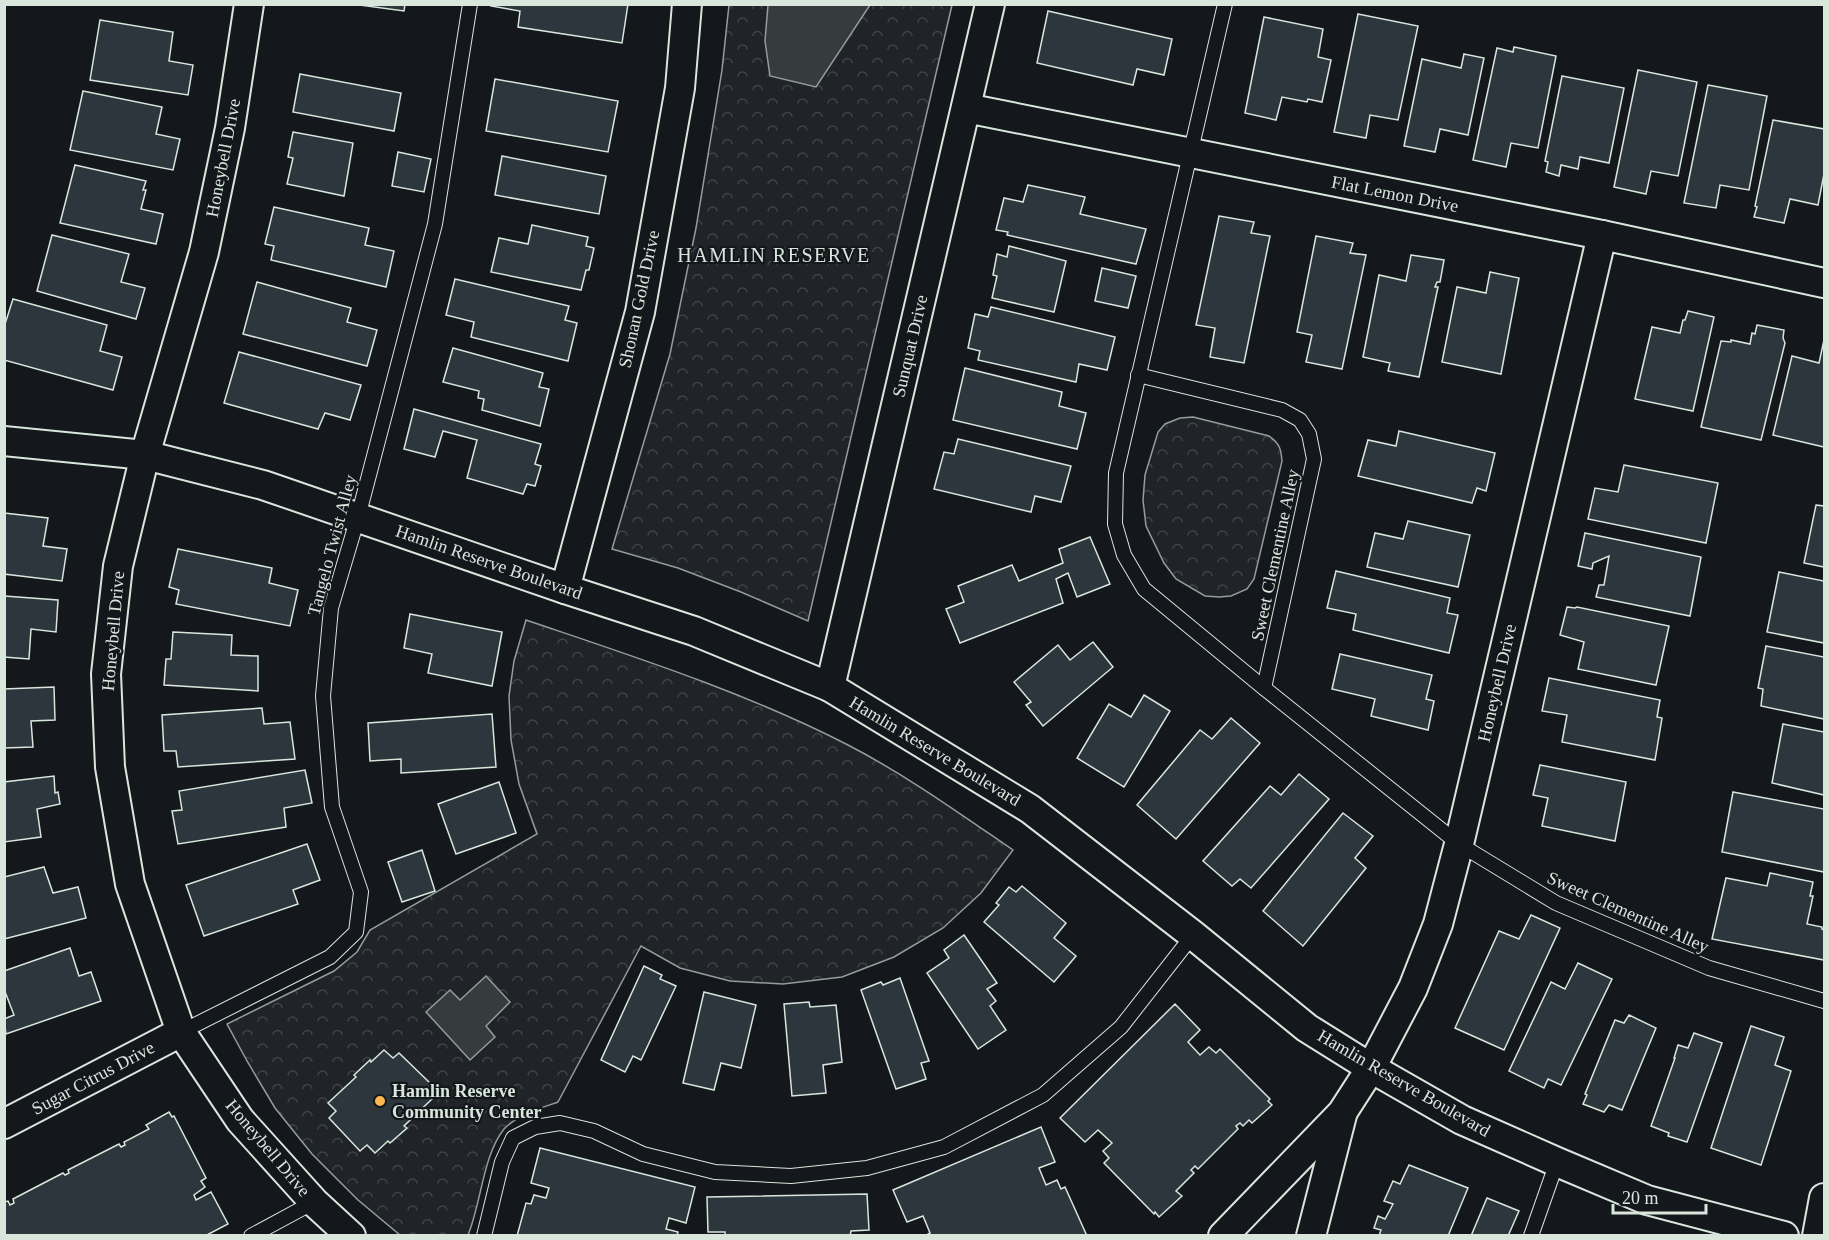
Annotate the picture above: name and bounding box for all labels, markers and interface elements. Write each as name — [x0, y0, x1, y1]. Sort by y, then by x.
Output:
street label: Honeybell Drive — [202, 97, 244, 219]
street label: Flat Lemon Drive — [1330, 172, 1460, 216]
street label: Shonan Gold Drive — [615, 228, 663, 370]
district label: HAMLIN RESERVE — [677, 244, 871, 266]
street label: Sunquat Drive — [889, 293, 931, 399]
street label: Sweet Clementine Alley — [1247, 467, 1303, 643]
street label: Tangelo Twist Alley — [304, 472, 360, 618]
street label: Hamlin Reserve Boulevard — [393, 521, 585, 603]
street label: Honeybell Drive — [98, 570, 128, 692]
street label: Honeybell Drive — [1474, 622, 1520, 744]
street label: Hamlin Reserve Boulevard — [846, 692, 1024, 810]
street label: Sweet Clementine Alley — [1544, 867, 1712, 957]
street label: Hamlin Reserve Boulevard — [1314, 1025, 1494, 1141]
street label: Sugar Citrus Drive — [28, 1037, 158, 1119]
place label: Hamlin Reserve Community Center — [392, 1081, 541, 1122]
marker: Hamlin Reserve Community Center — [373, 1094, 387, 1108]
street label: Honeybell Drive — [222, 1095, 314, 1201]
scale bar — [1613, 1177, 1706, 1215]
text: 20 m — [1622, 1188, 1659, 1208]

